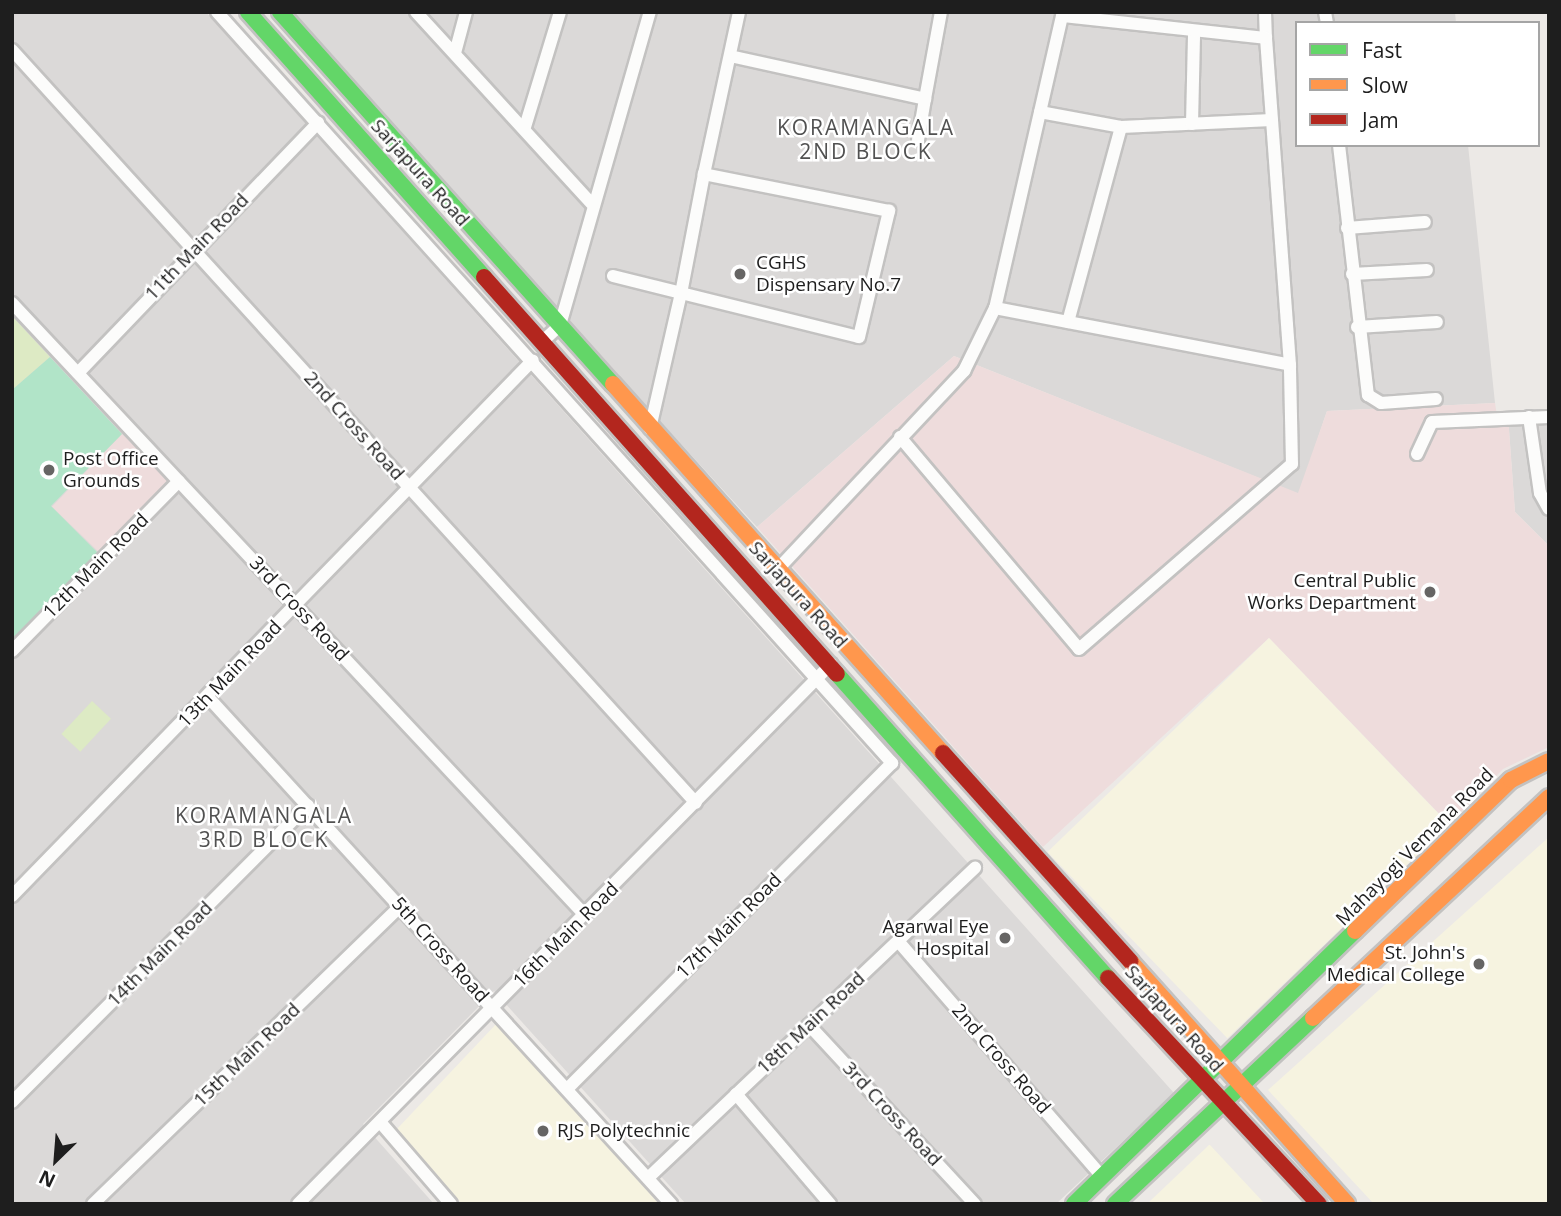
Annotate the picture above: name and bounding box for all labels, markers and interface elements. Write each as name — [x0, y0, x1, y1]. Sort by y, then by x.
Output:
legend — [1295, 21, 1540, 147]
text: Fast — [1362, 36, 1402, 64]
text: Slow — [1362, 71, 1408, 99]
text: Jam — [1362, 106, 1399, 134]
district label: KORAMANGALA 2ND BLOCK — [778, 114, 954, 164]
street label: Sarjapura Road — [366, 115, 474, 231]
street label: 11th Main Road — [140, 189, 254, 305]
place label: CGHS Dispensary No.7 — [756, 252, 901, 296]
marker: CGHS Dispensary No.7 — [730, 264, 750, 284]
street label: 2nd Cross Road — [299, 367, 409, 485]
place label: Post Office Grounds — [63, 448, 159, 492]
marker: Post Office Grounds — [41, 462, 57, 478]
street label: 12th Main Road — [39, 509, 153, 623]
street label: Sarjapura Road — [744, 537, 852, 653]
street label: 3rd Cross Road — [245, 552, 353, 666]
place label: Central Public Works Department — [1247, 570, 1416, 614]
marker: Central Public Works Department — [1422, 584, 1438, 600]
street label: 13th Main Road — [173, 616, 287, 732]
street label: Mahayogi Vemana Road — [1331, 763, 1499, 931]
district label: KORAMANGALA 3RD BLOCK — [176, 802, 352, 852]
street label: 17th Main Road — [672, 869, 786, 983]
street label: 16th Main Road — [509, 878, 623, 992]
street label: 5th Cross Road — [387, 893, 493, 1007]
street label: 14th Main Road — [103, 897, 217, 1011]
place label: Agarwal Eye Hospital — [883, 916, 989, 960]
marker: Agarwal Eye Hospital — [995, 928, 1015, 948]
place label: St. John's Medical College — [1327, 942, 1465, 986]
marker: St. John's Medical College — [1471, 956, 1487, 972]
street label: Sarjapura Road — [1120, 961, 1228, 1077]
street label: 18th Main Road — [752, 967, 870, 1079]
street label: 15th Main Road — [189, 998, 305, 1112]
street label: 2nd Cross Road — [947, 999, 1055, 1119]
street label: 3rd Cross Road — [838, 1057, 946, 1171]
place label: RJS Polytechnic — [557, 1120, 690, 1142]
marker: RJS Polytechnic — [535, 1123, 551, 1139]
north arrow — [21, 1125, 91, 1195]
text: N — [35, 1164, 60, 1194]

